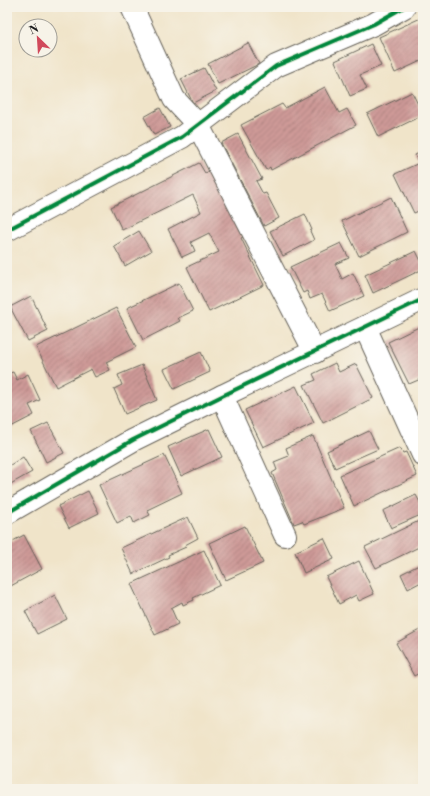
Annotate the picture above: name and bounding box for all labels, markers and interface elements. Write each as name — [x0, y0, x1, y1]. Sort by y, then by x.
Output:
north arrow — [18, 18, 58, 58]
text: N — [27, 22, 41, 38]

